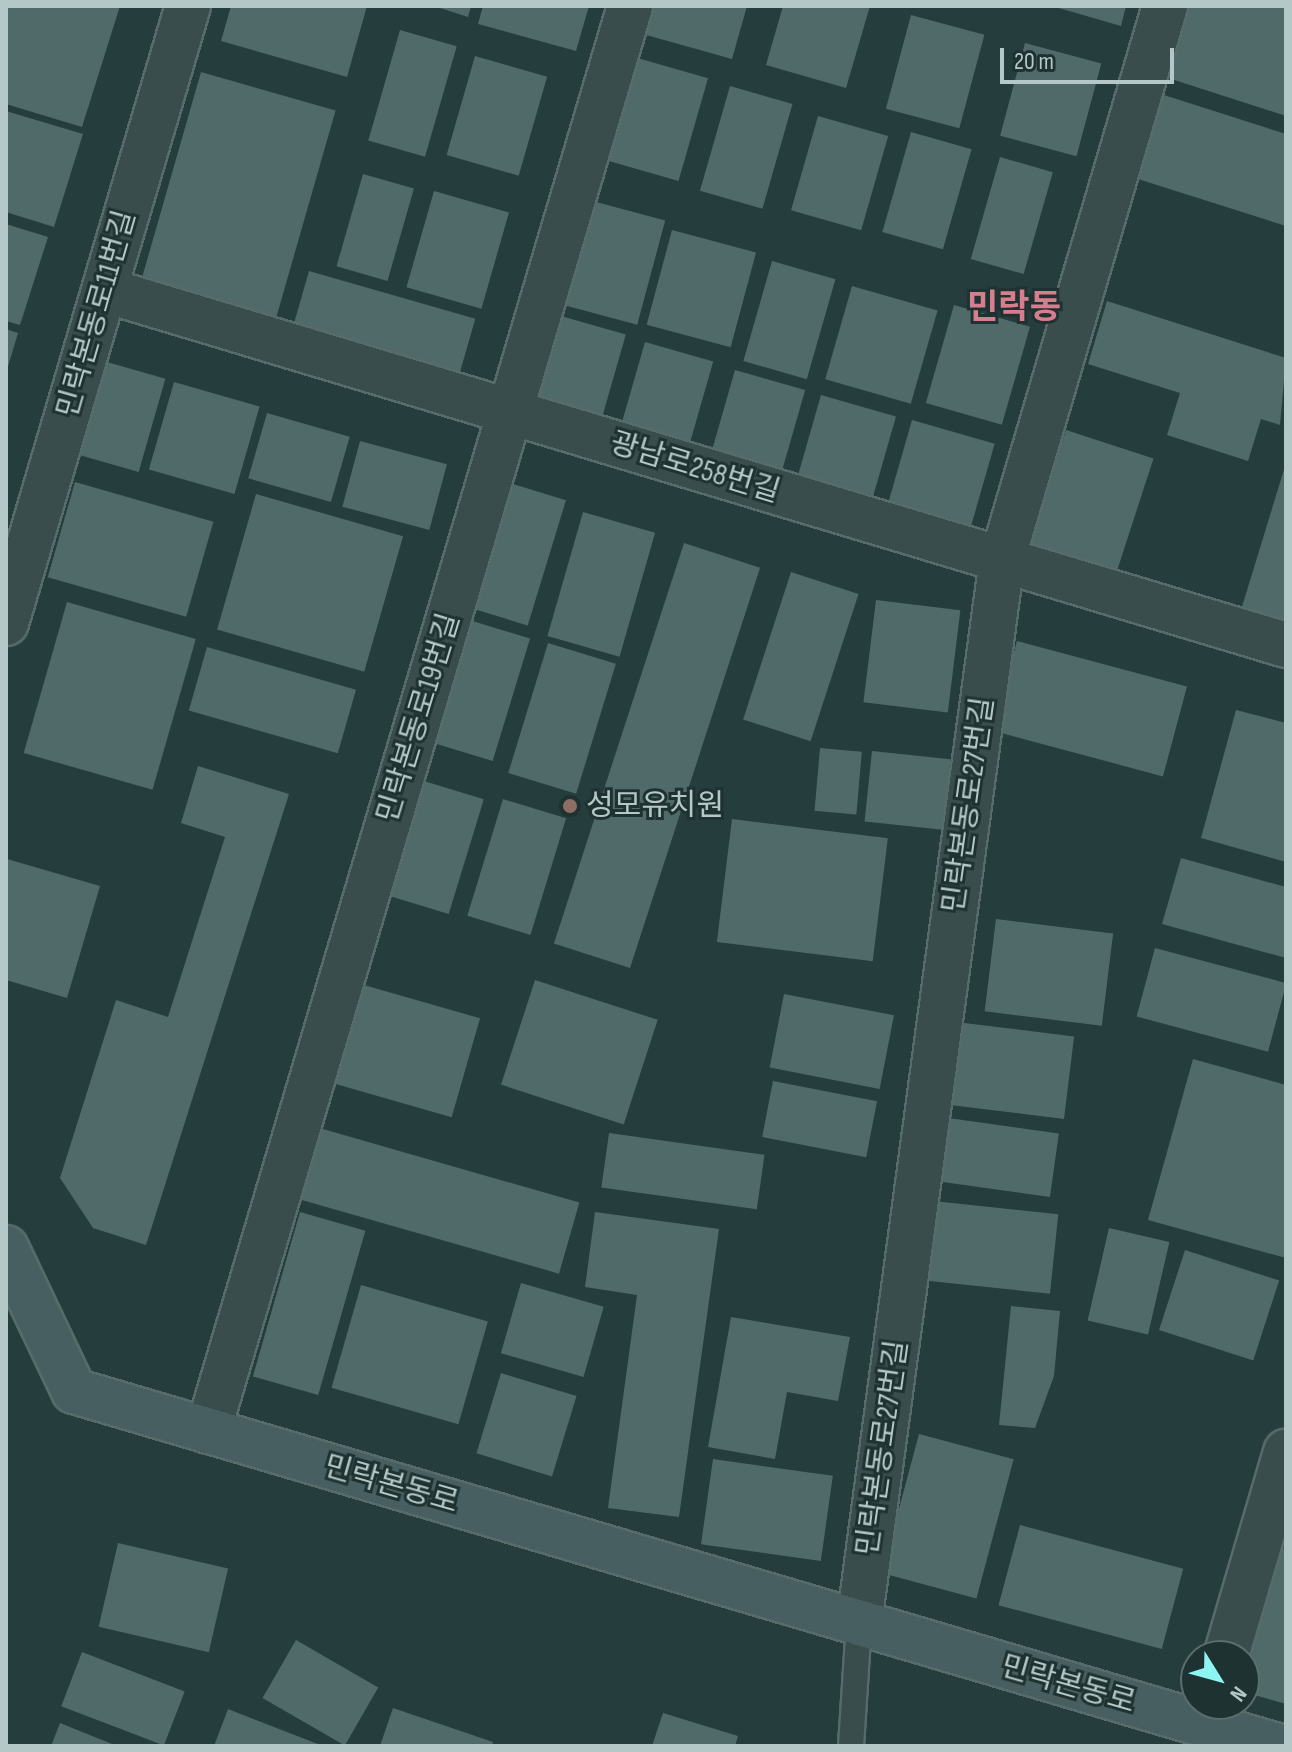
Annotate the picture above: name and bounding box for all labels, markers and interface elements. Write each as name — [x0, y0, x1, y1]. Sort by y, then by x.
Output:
scale bar — [1004, 32, 1178, 82]
text: 20 m — [1014, 47, 1054, 76]
street label: 민락본동로11번길 — [50, 206, 144, 422]
district label: 민락동 — [967, 288, 1061, 328]
street label: 광남로258번길 — [606, 425, 784, 511]
street label: 민락본동로19번길 — [370, 609, 468, 827]
street label: 민락본동로27번길 — [936, 695, 1002, 915]
place label: 성모유치원 — [586, 788, 724, 824]
marker: 성모유치원 — [561, 797, 579, 815]
street label: 민락본동로27번길 — [850, 1338, 916, 1558]
street label: 민락본동로 — [320, 1449, 462, 1521]
north arrow — [1180, 1640, 1260, 1720]
street label: 민락본동로 — [997, 1649, 1139, 1721]
text: N — [1224, 1681, 1252, 1706]

